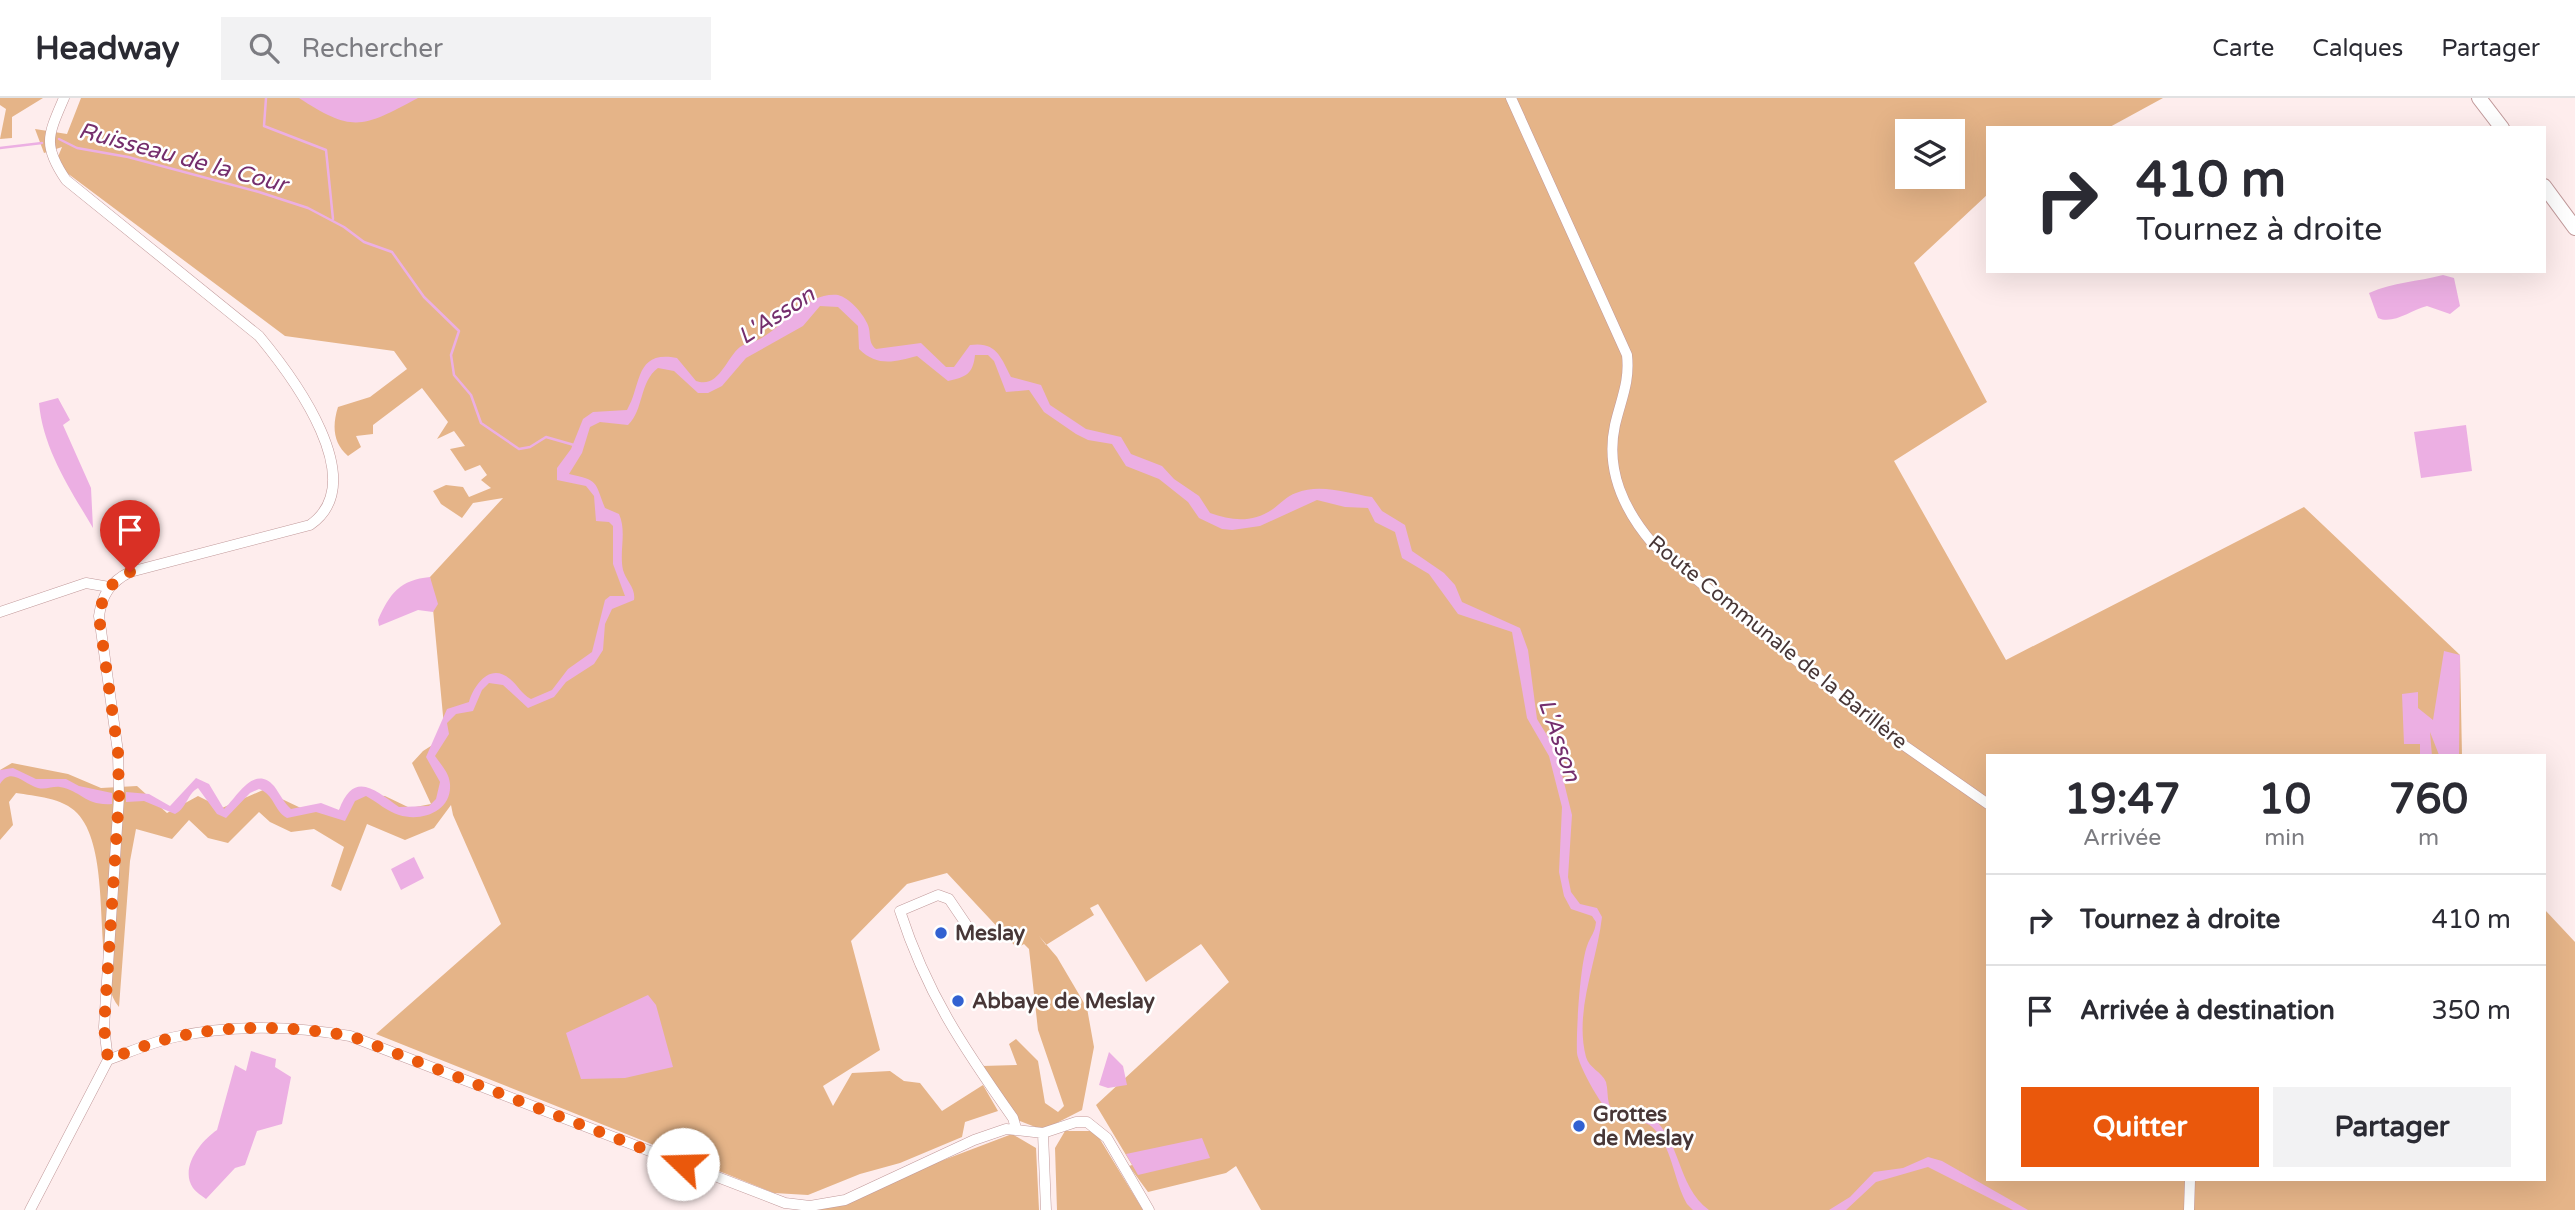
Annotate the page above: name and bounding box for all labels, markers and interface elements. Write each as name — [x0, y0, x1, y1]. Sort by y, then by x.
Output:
search box — [221, 17, 711, 80]
text: Headway — [35, 29, 179, 68]
icon: search — [245, 29, 283, 67]
text: Rechercher — [301, 33, 443, 64]
text: Carte — [2212, 34, 2274, 63]
text: Calques — [2312, 34, 2403, 63]
text: Partager — [2441, 34, 2540, 63]
water label: Ruisseau de la Cour — [75, 117, 293, 200]
map controls — [1895, 119, 1965, 189]
button: layers — [1895, 119, 1965, 189]
text: 410 m — [2136, 151, 2286, 210]
icon: right — [2021, 154, 2112, 245]
text: Tournez à droite — [2136, 211, 2382, 249]
water label: L'Asson — [733, 280, 821, 351]
pin — [100, 500, 160, 572]
icon: arrive — [111, 511, 149, 549]
street label: Route Communale de la Barillère — [1643, 530, 1912, 755]
water label: L'Asson — [1532, 695, 1587, 786]
text: 19:47 — [2064, 774, 2180, 825]
text: 10 — [2258, 774, 2311, 825]
text: 760 — [2389, 774, 2468, 825]
text: Arrivée — [2083, 824, 2161, 852]
text: min — [2264, 824, 2305, 852]
text: m — [2418, 824, 2439, 852]
icon: right — [2021, 901, 2059, 939]
text: Tournez à droite — [2080, 904, 2280, 935]
text: 410 m — [2431, 904, 2511, 935]
place label: Meslay — [955, 921, 1026, 946]
marker: Meslay — [933, 925, 949, 941]
place label: Abbaye de Meslay — [972, 989, 1156, 1014]
icon: arrive — [2021, 992, 2059, 1030]
marker: Abbaye de Meslay — [950, 993, 966, 1009]
text: Arrivée à destination — [2080, 995, 2335, 1026]
text: 350 m — [2431, 995, 2511, 1026]
button: Quitter — [2021, 1087, 2259, 1167]
button: Partager — [2273, 1087, 2511, 1167]
place label: Grottes de Meslay — [1593, 1102, 1694, 1151]
marker: Grottes de Meslay — [1571, 1118, 1587, 1134]
position arrow — [646, 1127, 720, 1201]

